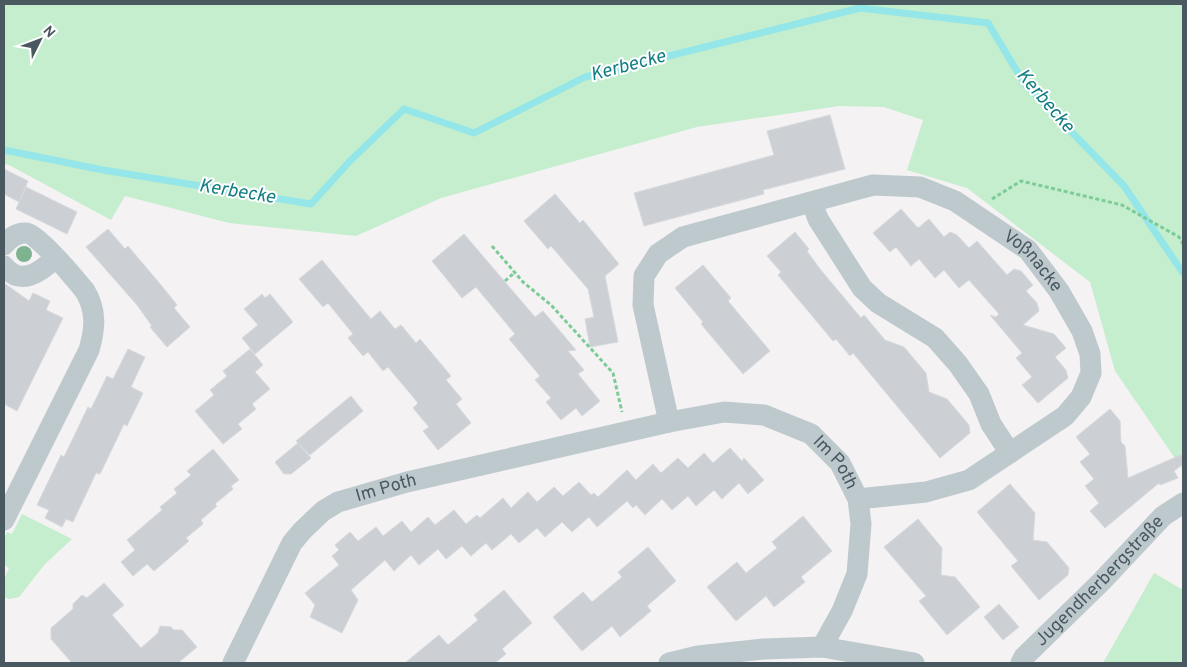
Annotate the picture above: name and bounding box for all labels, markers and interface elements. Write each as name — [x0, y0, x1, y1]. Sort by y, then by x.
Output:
north arrow — [15, 15, 65, 65]
text: N — [39, 23, 58, 42]
water label: Kerbecke — [588, 44, 668, 88]
water label: Kerbecke — [1011, 64, 1079, 138]
water label: Kerbecke — [197, 174, 277, 210]
street label: Voßnacke — [999, 225, 1067, 297]
street label: Im Poth — [808, 431, 863, 493]
street label: Im Poth — [353, 469, 419, 508]
street label: Jugendherbergstraße — [1030, 511, 1169, 651]

